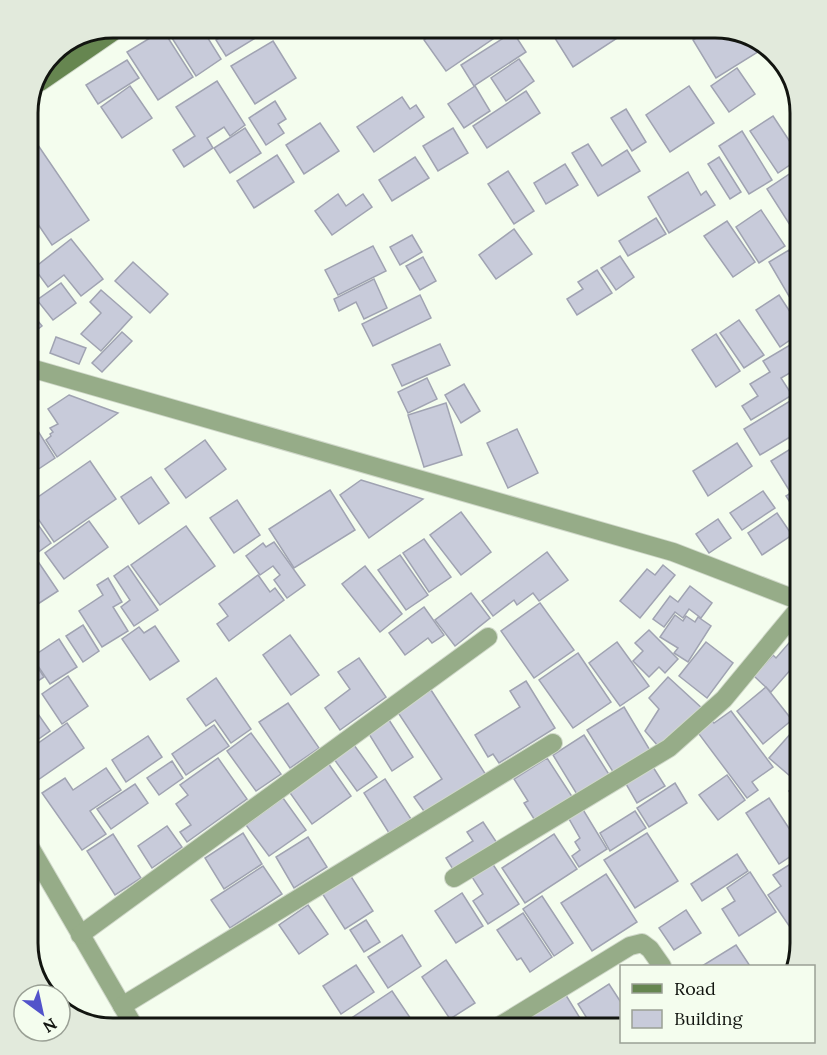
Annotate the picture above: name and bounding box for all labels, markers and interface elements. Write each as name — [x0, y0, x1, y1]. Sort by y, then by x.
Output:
legend — [620, 965, 815, 1043]
text: Road — [674, 977, 716, 1000]
north arrow — [12, 983, 72, 1043]
text: Building — [674, 1007, 744, 1030]
text: N — [40, 1014, 61, 1037]

